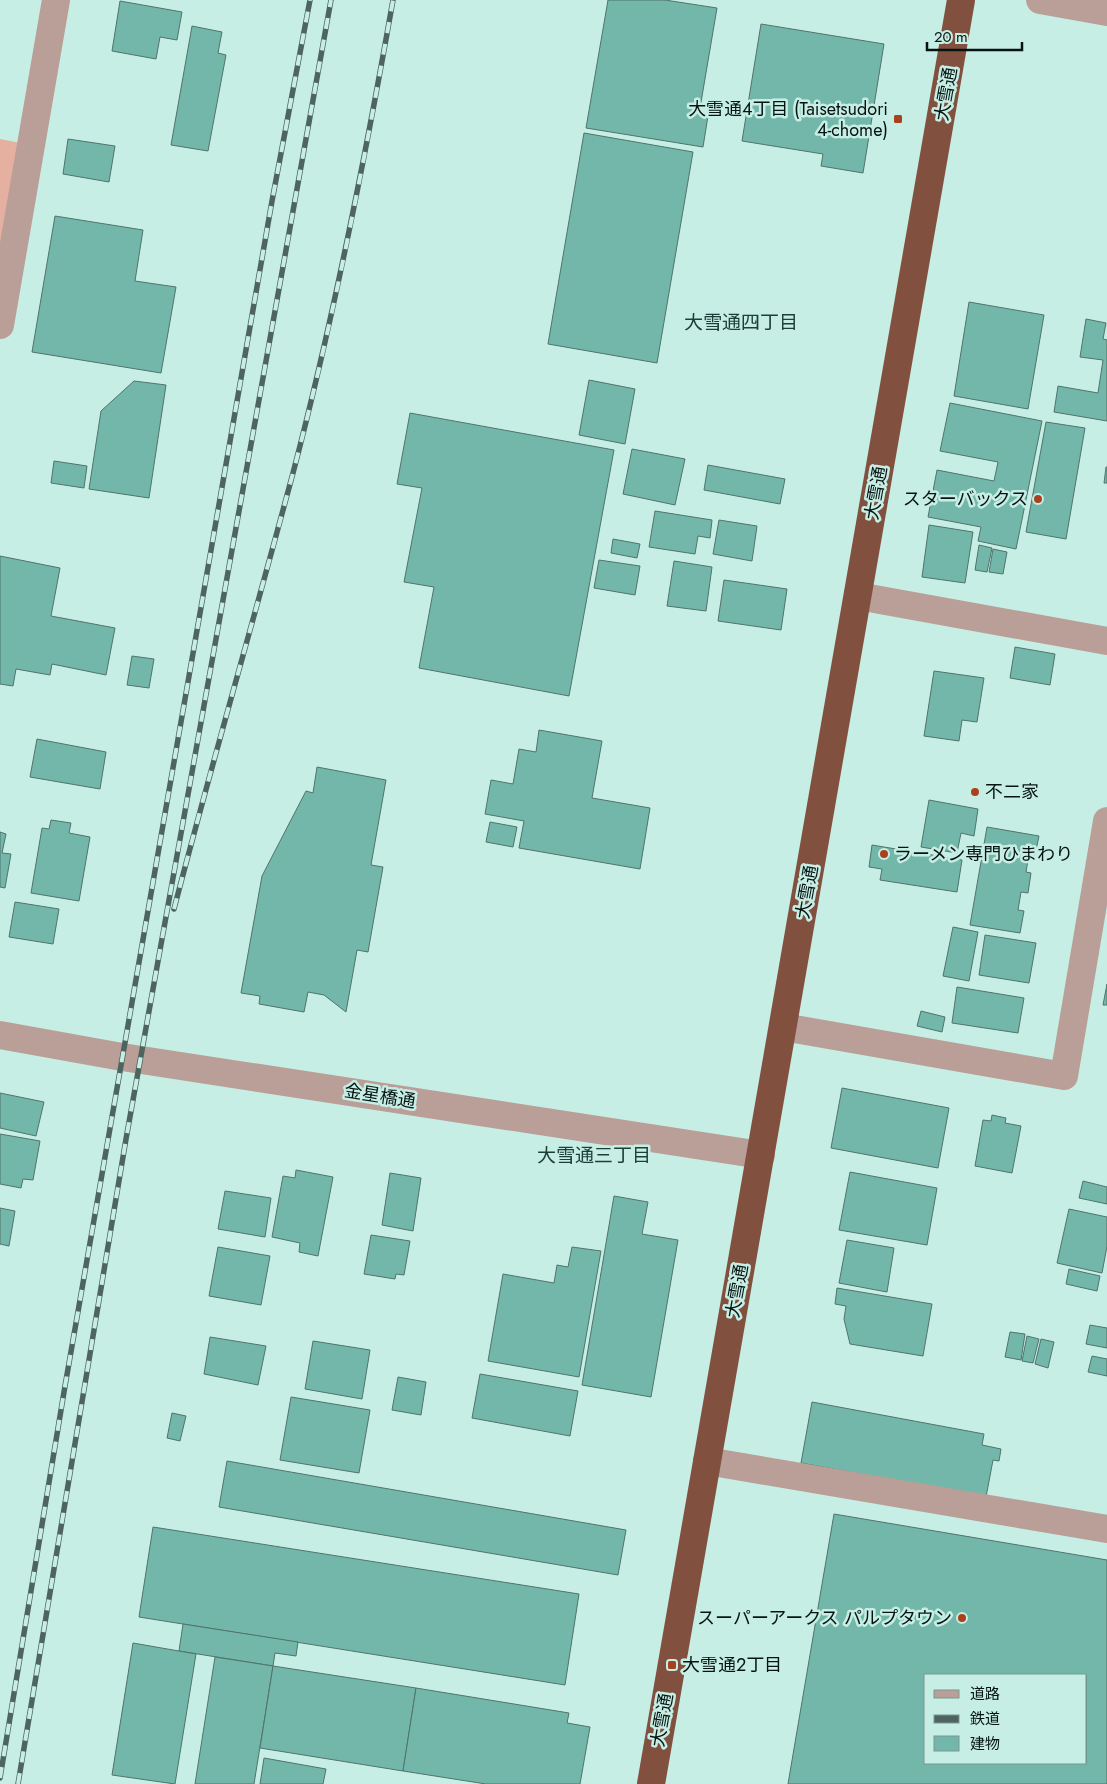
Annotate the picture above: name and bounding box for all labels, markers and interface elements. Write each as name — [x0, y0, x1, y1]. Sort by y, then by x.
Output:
scale bar — [927, 20, 1022, 52]
text: 20 m — [934, 26, 968, 48]
street label: 大雪通 — [929, 65, 963, 123]
place label: 大雪通4丁目 (Taisetsudori 4-chome) — [688, 96, 888, 143]
marker: 大雪通4丁目 (Taisetsudori 4-chome) — [892, 113, 904, 125]
district label: 大雪通四丁目 — [684, 309, 798, 336]
street label: 大雪通 — [859, 464, 893, 522]
place label: スターバックス — [903, 486, 1028, 512]
marker: スターバックス — [1032, 493, 1044, 505]
place label: 不二家 — [985, 779, 1039, 805]
marker: 不二家 — [969, 786, 981, 798]
place label: ラーメン専門ひまわり — [894, 841, 1073, 867]
marker: ラーメン専門ひまわり — [878, 848, 890, 860]
street label: 大雪通 — [790, 863, 824, 921]
street label: 金星橋通 — [342, 1078, 418, 1114]
district label: 大雪通三丁目 — [537, 1142, 651, 1169]
street label: 大雪通 — [720, 1262, 754, 1320]
place label: スーパーアークス パルプタウン — [697, 1605, 952, 1631]
marker: スーパーアークス パルプタウン — [956, 1612, 968, 1624]
place label: 大雪通2丁目 — [682, 1652, 782, 1678]
marker: 大雪通2丁目 — [666, 1659, 678, 1671]
legend — [924, 1674, 1087, 1764]
text: 道路 — [970, 1683, 1000, 1705]
street label: 大雪通 — [645, 1691, 679, 1749]
text: 鉄道 — [970, 1708, 1000, 1730]
text: 建物 — [970, 1733, 1000, 1755]

